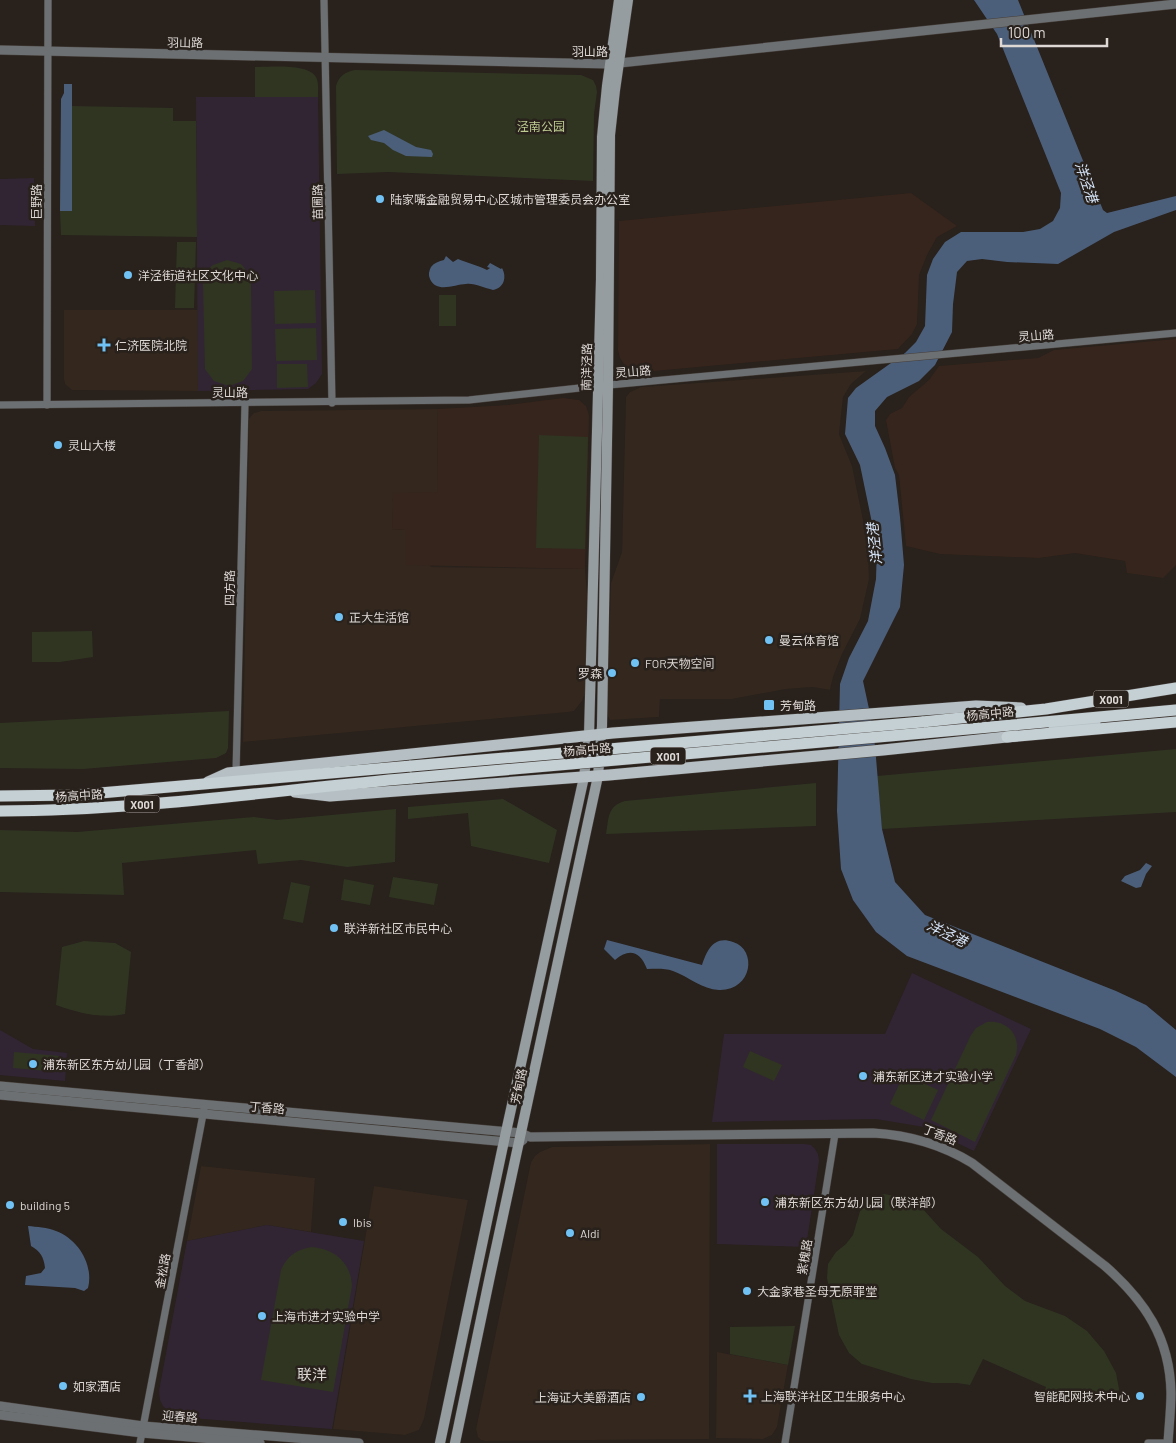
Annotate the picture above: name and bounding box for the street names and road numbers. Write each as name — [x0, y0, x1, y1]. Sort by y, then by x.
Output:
street label: 羽山路 — [167, 35, 203, 49]
street label: 羽山路 — [572, 44, 608, 58]
street label: 巨野路 — [29, 184, 43, 220]
street label: 苗圃路 — [310, 184, 324, 220]
street label: 灵山路 — [1017, 326, 1055, 344]
street label: 南洋泾路 — [579, 343, 593, 391]
street label: 灵山路 — [614, 362, 652, 380]
street label: 灵山路 — [212, 385, 248, 399]
street label: 四方路 — [222, 570, 236, 606]
road number: X001 — [1094, 691, 1128, 708]
street label: 杨高中路 — [965, 704, 1015, 722]
street label: 杨高中路 — [562, 740, 612, 758]
road number: X001 — [650, 748, 686, 764]
street label: 杨高中路 — [55, 786, 103, 804]
road number: X001 — [124, 796, 160, 812]
street label: 芳甸路 — [507, 1067, 529, 1105]
street label: 丁香路 — [248, 1098, 286, 1116]
street label: 丁香路 — [921, 1121, 959, 1147]
street label: 紫槐路 — [794, 1238, 814, 1276]
street label: 金松路 — [152, 1252, 172, 1290]
street label: 迎春路 — [161, 1407, 199, 1425]

